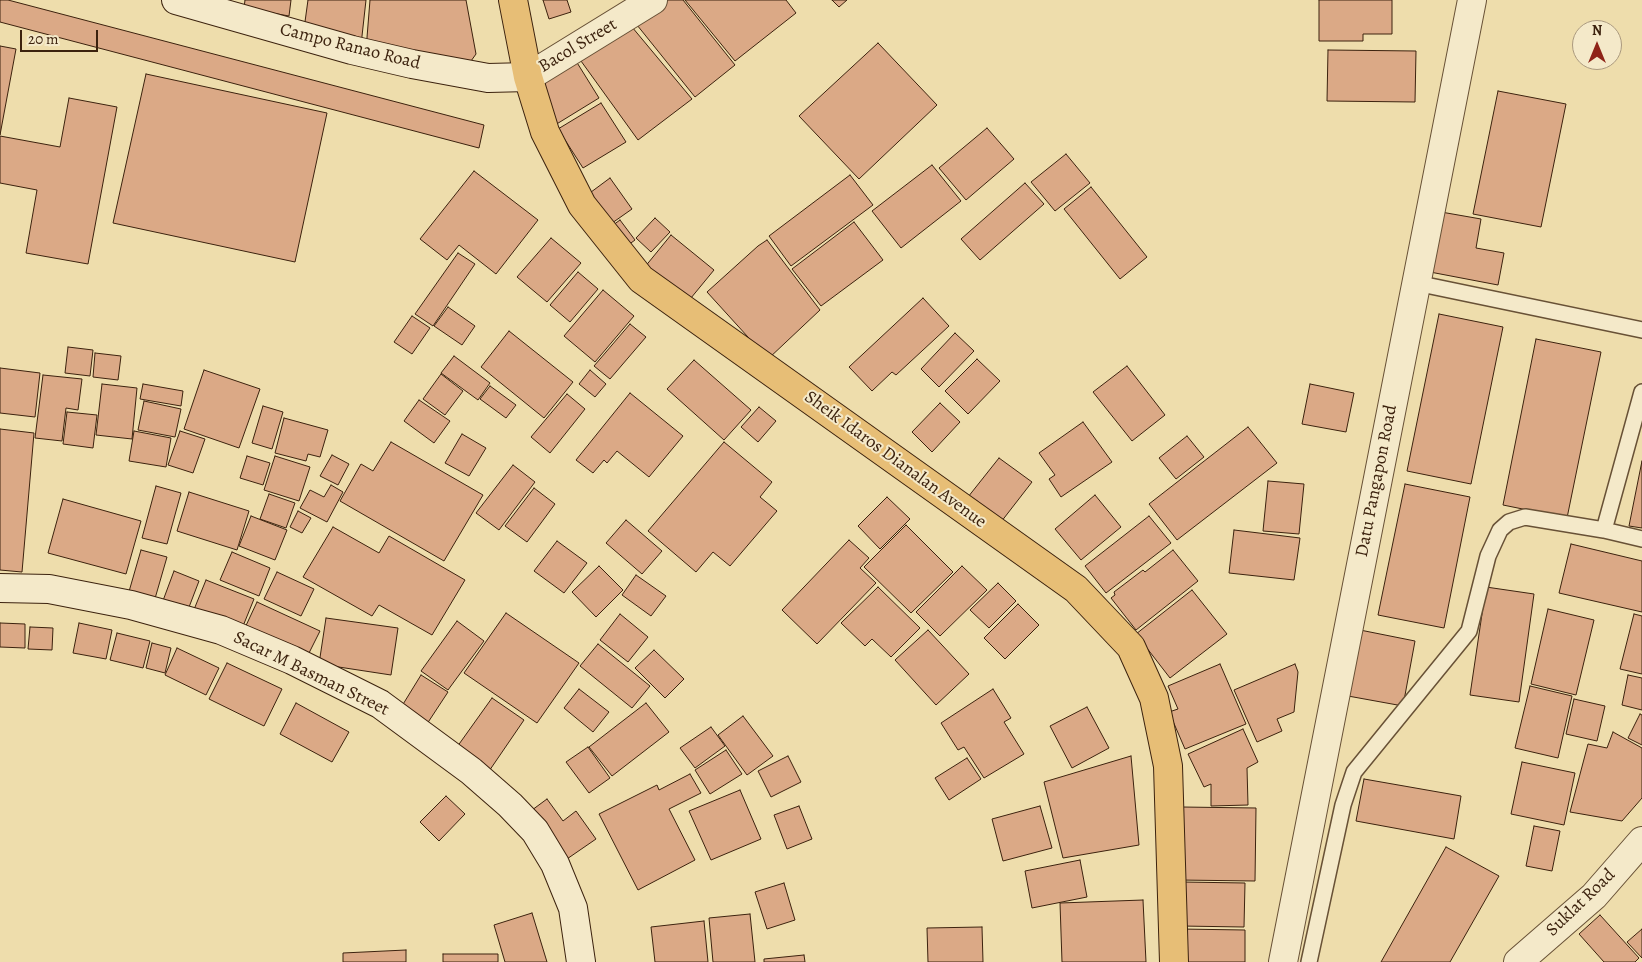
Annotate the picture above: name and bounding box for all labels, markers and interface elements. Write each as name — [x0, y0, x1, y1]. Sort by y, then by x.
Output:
street label: Bacol Street — [535, 14, 621, 78]
street label: Campo Ranao Road — [278, 19, 422, 75]
scale bar — [22, 20, 100, 52]
north arrow — [1572, 20, 1622, 70]
text: N — [1592, 21, 1602, 40]
text: 20 m — [28, 29, 59, 49]
street label: Sheik Idaros Dianalan Avenue — [800, 387, 990, 533]
street label: Datu Pangapon Road — [1352, 403, 1402, 559]
street label: Sacar M Basman Street — [230, 627, 392, 721]
street label: Suklat Road — [1542, 865, 1620, 941]

